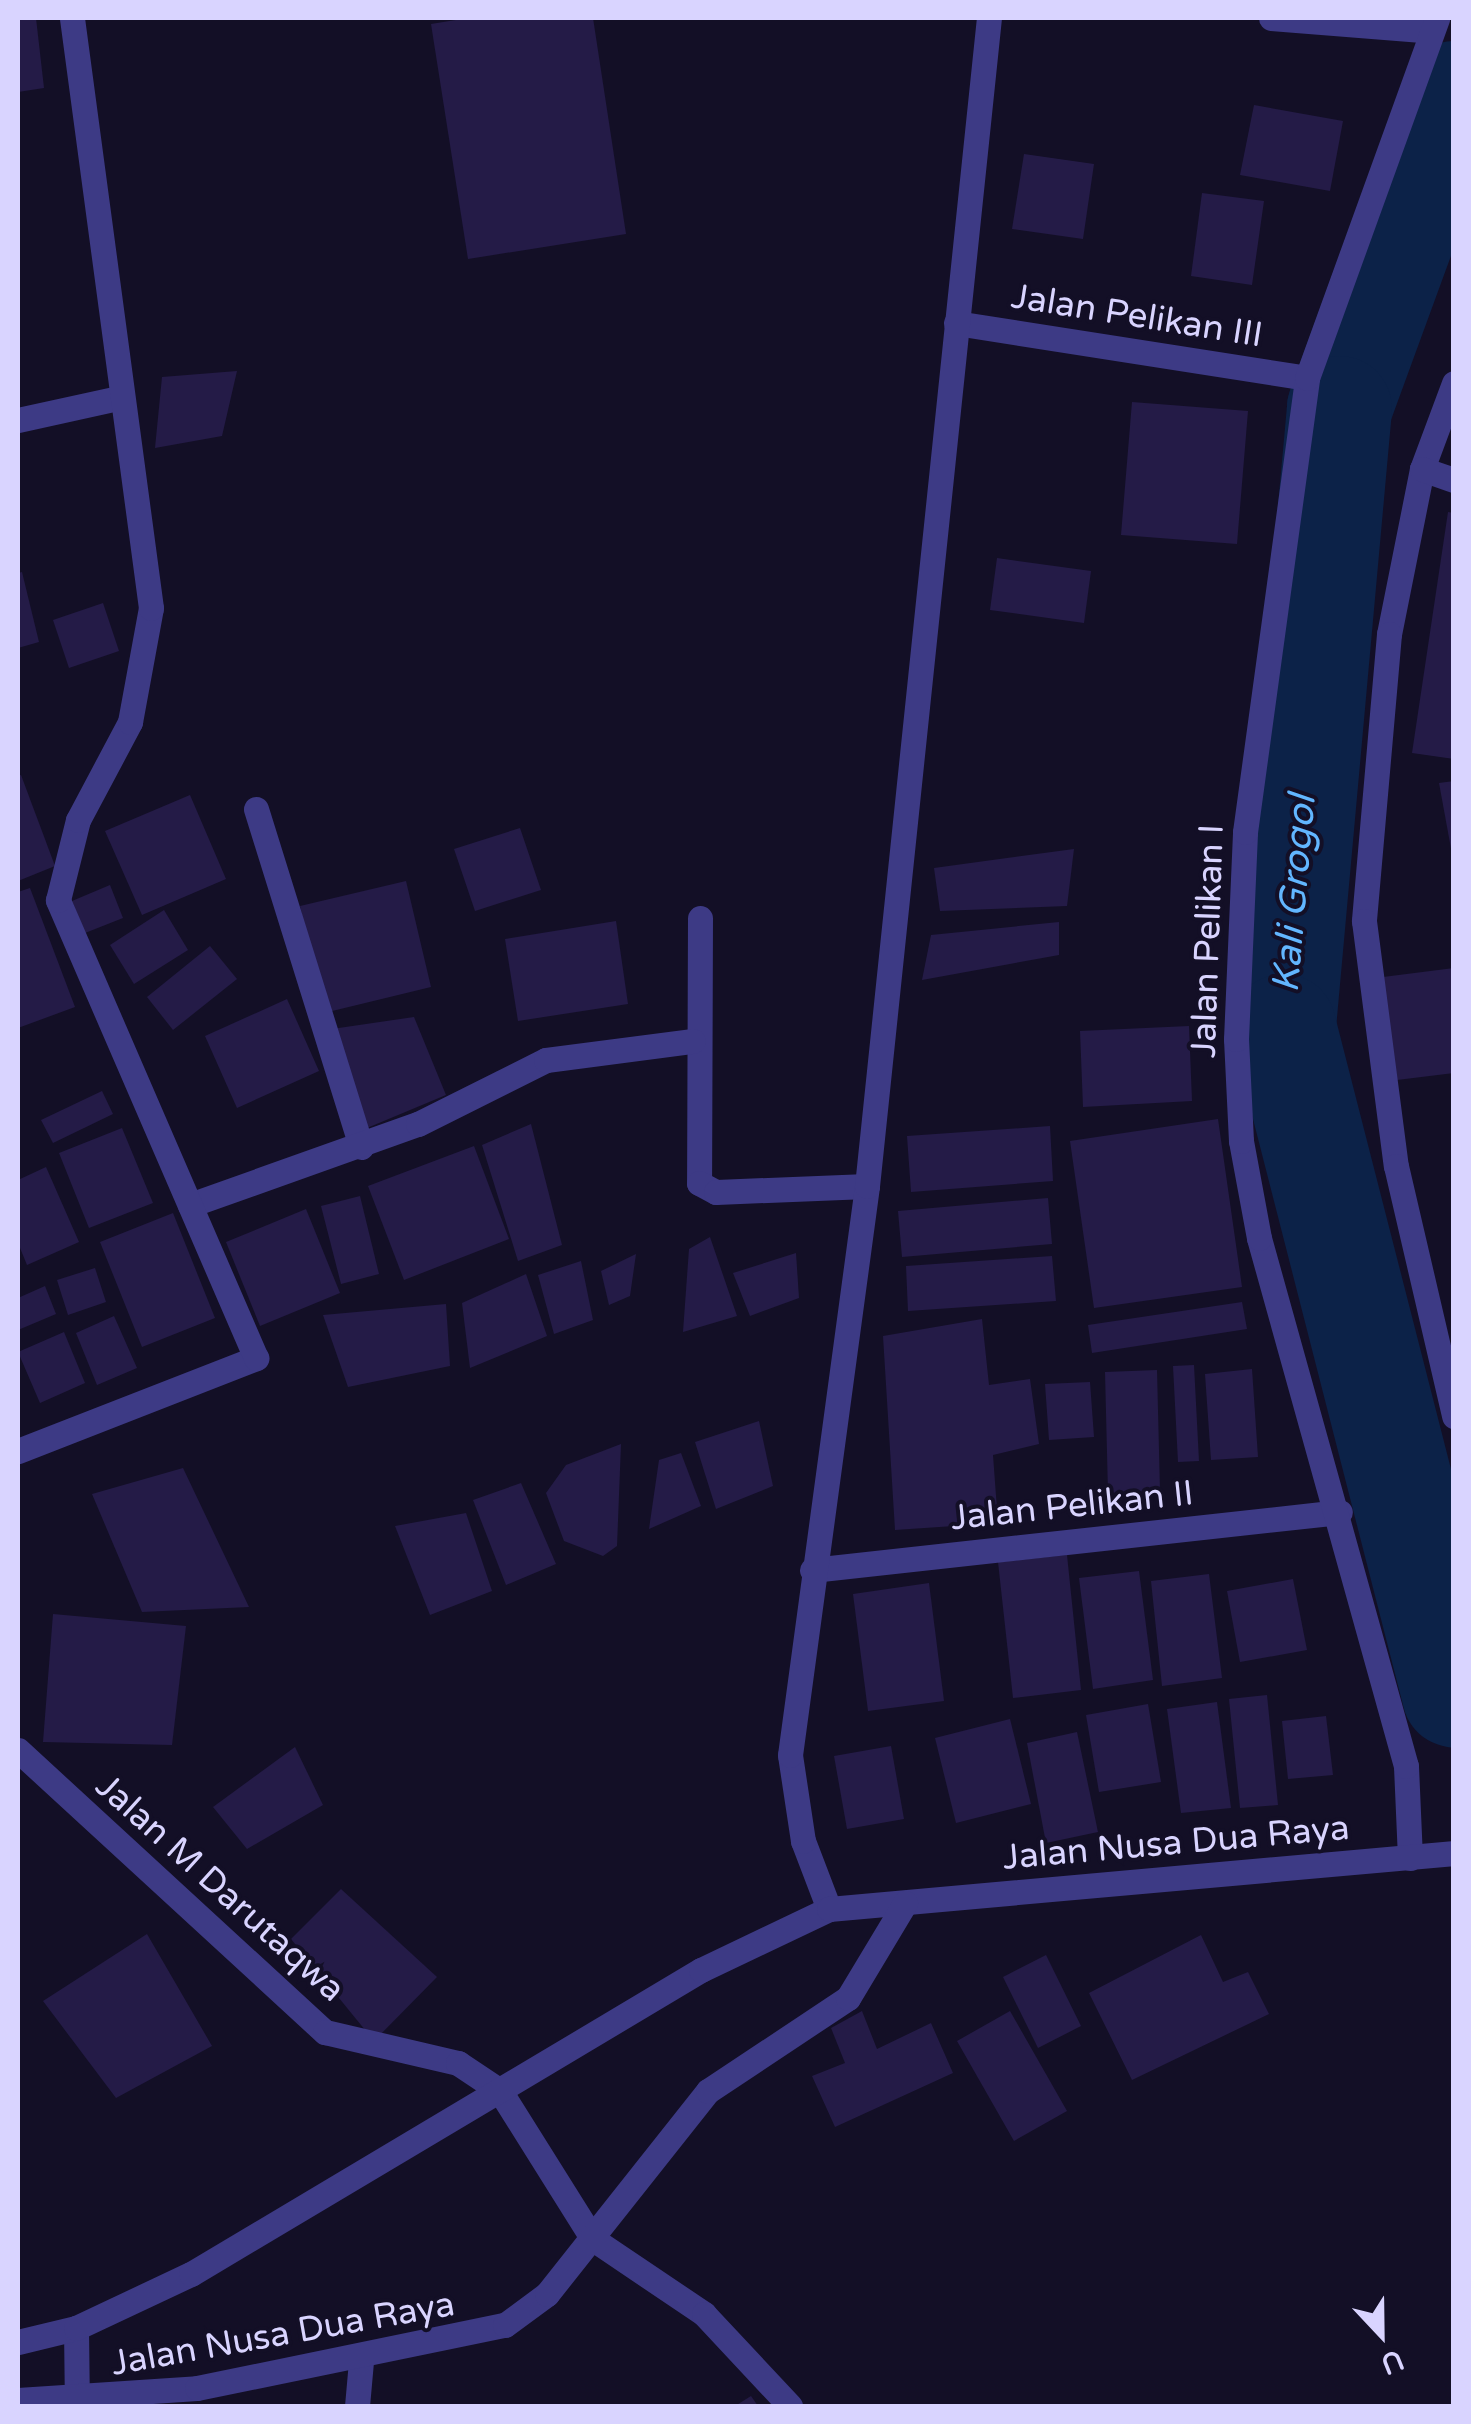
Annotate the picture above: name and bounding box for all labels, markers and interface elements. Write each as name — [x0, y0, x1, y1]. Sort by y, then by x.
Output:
street label: Jalan Pelikan III — [1008, 275, 1266, 357]
water label: Kali Grogol — [1264, 793, 1326, 995]
street label: Jalan Pelikan I — [1183, 823, 1233, 1059]
street label: Jalan Pelikan II — [949, 1472, 1195, 1540]
street label: Jalan M Darutaqwa — [87, 1765, 353, 2011]
street label: Jalan Nusa Dua Raya — [1001, 1807, 1351, 1879]
street label: Jalan Nusa Dua Raya — [108, 2283, 458, 2385]
north arrow — [1331, 2284, 1431, 2384]
text: U — [1376, 2342, 1408, 2382]

